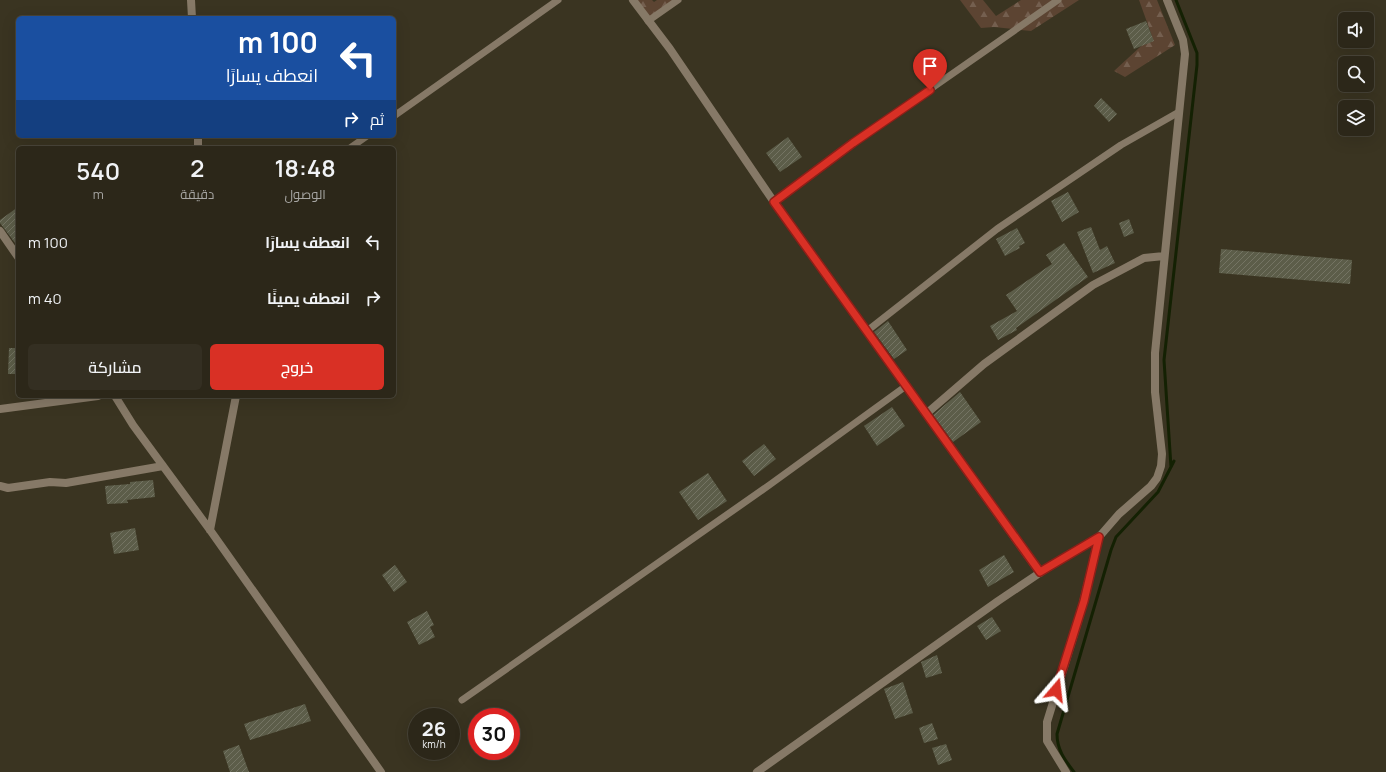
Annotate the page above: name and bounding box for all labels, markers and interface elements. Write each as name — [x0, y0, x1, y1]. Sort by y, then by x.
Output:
map controls — [1338, 12, 1374, 136]
button: sound — [1338, 12, 1374, 48]
text: 100 m — [238, 23, 318, 61]
icon: left — [332, 32, 384, 84]
pin — [913, 49, 947, 90]
icon: arrive — [919, 55, 941, 77]
button: search — [1338, 56, 1374, 92]
text: انعطف يسارًا — [226, 63, 318, 87]
button: layers — [1338, 100, 1374, 136]
icon: right — [340, 108, 362, 130]
text: ثم — [370, 109, 384, 130]
text: 2 — [190, 151, 204, 184]
text: 18:48 — [274, 151, 336, 184]
text: 540 — [76, 154, 120, 187]
text: m — [93, 185, 104, 203]
text: دقيقة — [180, 185, 214, 203]
text: الوصول — [284, 185, 326, 203]
icon: left — [362, 231, 384, 253]
text: 100 m — [28, 232, 68, 253]
text: انعطف يسارًا — [265, 232, 350, 253]
icon: right — [362, 287, 384, 309]
text: 40 m — [28, 288, 62, 309]
text: انعطف يمينًا — [267, 288, 350, 309]
button: مشاركة — [28, 344, 202, 390]
button: خروج — [210, 344, 384, 390]
position arrow — [1035, 669, 1077, 711]
speed limit sign: 30 — [468, 708, 520, 760]
text: 26 — [422, 715, 446, 742]
text: km/h — [422, 737, 446, 751]

